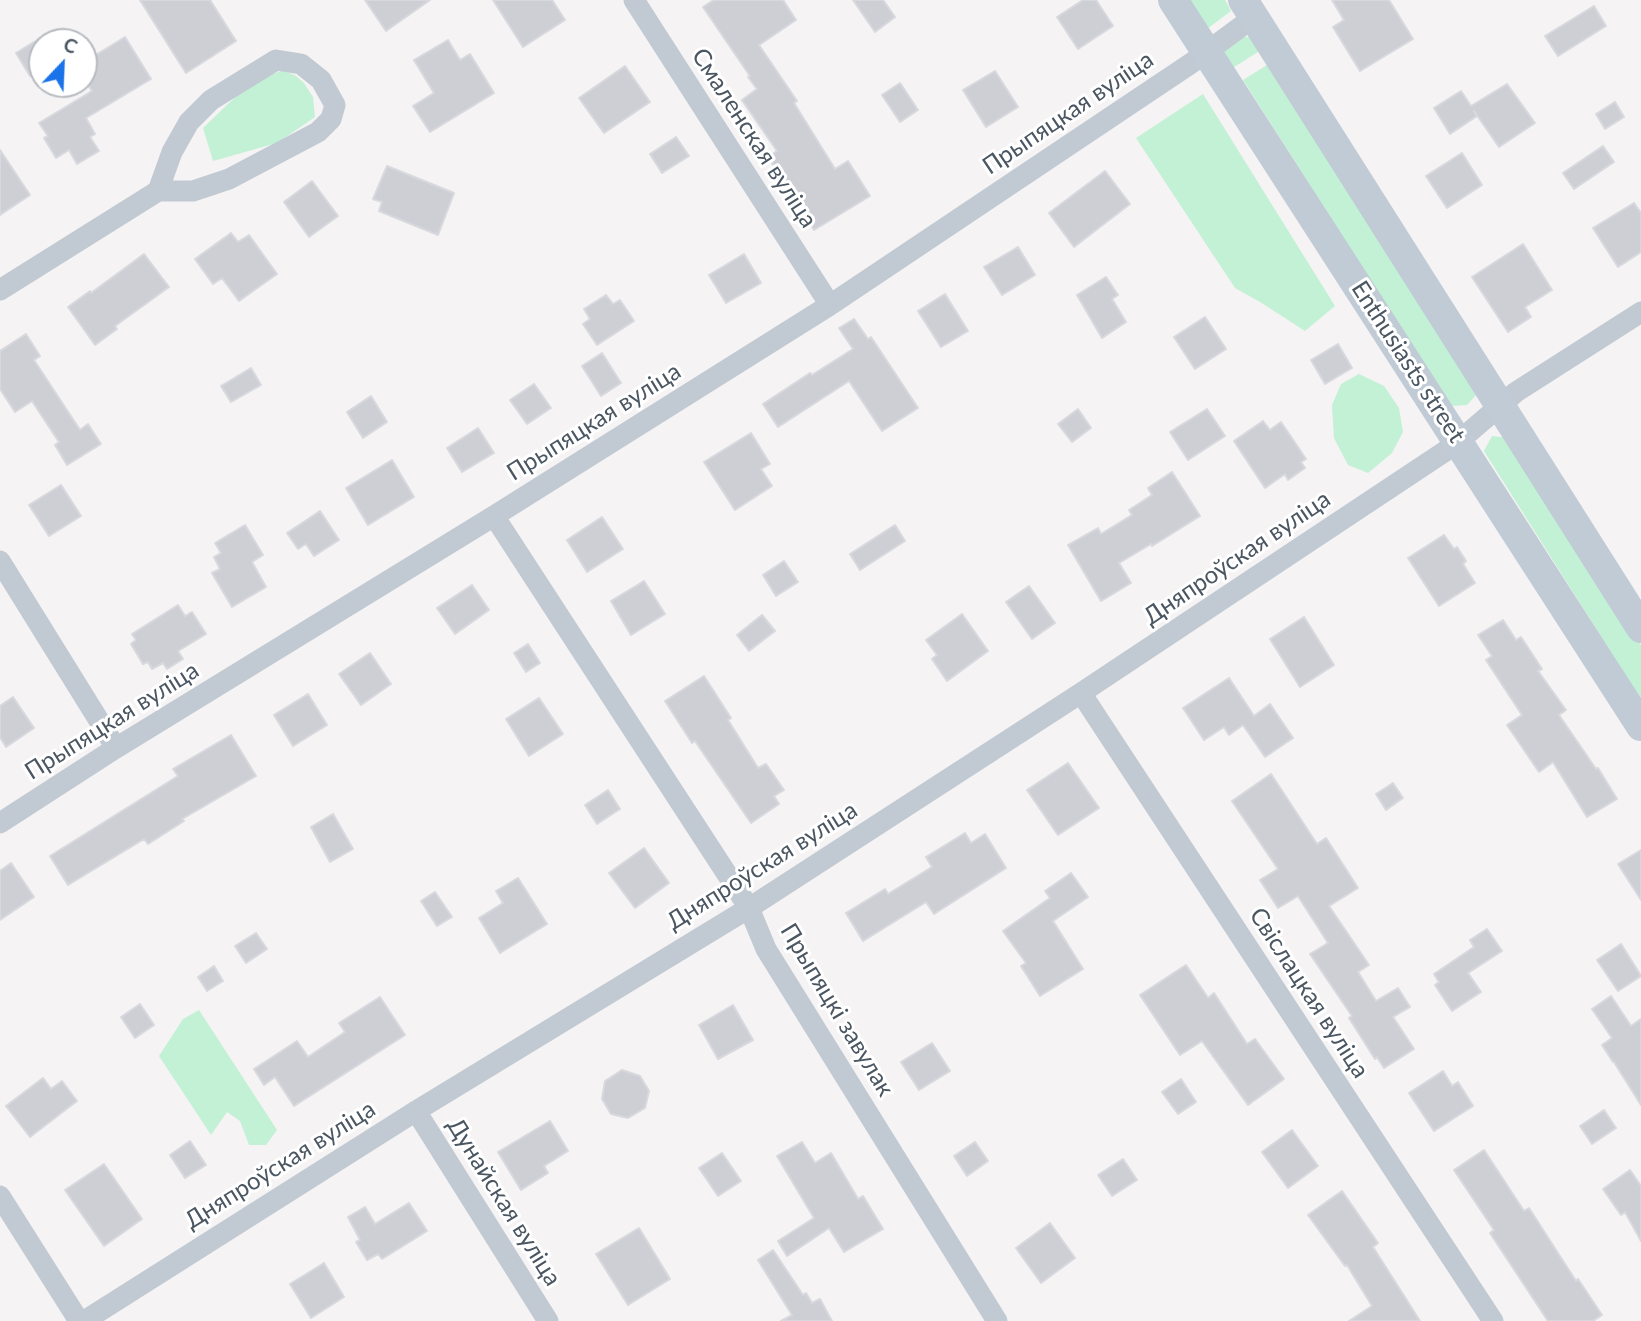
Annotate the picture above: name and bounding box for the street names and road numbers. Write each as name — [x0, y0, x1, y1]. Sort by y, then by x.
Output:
street label: Смаленская вуліца — [685, 43, 823, 233]
street label: Прыпяцкая вуліца — [977, 45, 1159, 181]
street label: Enthusiasts street — [1345, 276, 1471, 448]
street label: Прыпяцкая вуліца — [502, 357, 686, 487]
street label: Дняпроўская вуліца — [1138, 485, 1336, 631]
street label: Прыпяцкая вуліца — [20, 656, 204, 786]
street label: Дняпроўская вуліца — [661, 796, 863, 936]
street label: Свіслацкая вуліца — [1243, 903, 1375, 1083]
street label: Прыпяцкі завулак — [774, 918, 900, 1102]
street label: Дняпроўская вуліца — [179, 1095, 381, 1235]
street label: Дунайская вуліца — [441, 1113, 567, 1291]

